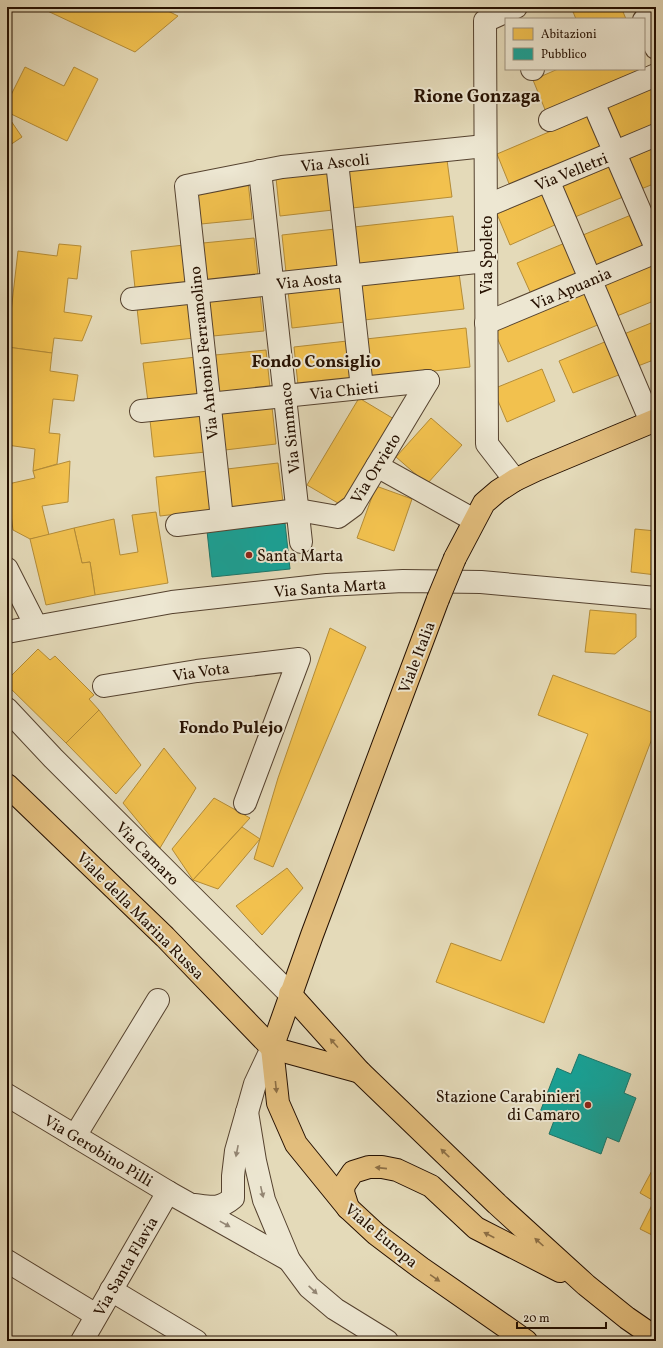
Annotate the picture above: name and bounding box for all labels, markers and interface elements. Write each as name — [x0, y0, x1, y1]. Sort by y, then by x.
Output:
legend — [505, 18, 645, 70]
text: Abitazioni — [541, 27, 597, 43]
text: Pubblico — [541, 47, 587, 63]
district label: Rione Gonzaga — [414, 85, 541, 110]
street label: Via Velletri — [532, 148, 612, 197]
street label: Via Ascoli — [300, 149, 371, 179]
street label: Via Spoleto — [477, 216, 499, 294]
street label: Via Apuania — [528, 263, 615, 317]
street label: Via Antonio Ferramolino — [185, 265, 225, 441]
street label: Via Aosta — [275, 268, 343, 296]
district label: Fondo Consiglio — [251, 351, 381, 374]
street label: Via Chieti — [309, 377, 380, 407]
street label: Via Simmaco — [275, 381, 307, 475]
street label: Via Orvieto — [346, 430, 407, 509]
place label: Santa Marta — [257, 546, 343, 568]
marker: Santa Marta — [244, 550, 254, 560]
street label: Via Santa Marta — [273, 574, 387, 604]
street label: Viale Italia — [394, 619, 442, 697]
street label: Via Vota — [171, 658, 231, 688]
district label: Fondo Pulejo — [179, 717, 283, 740]
street label: Via Camaro — [110, 818, 183, 891]
street label: Viale della Marina Russa — [71, 848, 208, 985]
one-way arrow — [329, 1038, 339, 1048]
one-way arrow — [273, 1080, 279, 1093]
place label: Stazione Carabinieri di Camaro — [436, 1087, 580, 1127]
marker: Stazione Carabinieri di Camaro — [583, 1100, 593, 1110]
street label: Via Gerobino Pilli — [39, 1110, 157, 1193]
one-way arrow — [233, 1145, 239, 1157]
one-way arrow — [440, 1149, 450, 1158]
one-way arrow — [375, 1164, 387, 1171]
one-way arrow — [259, 1185, 265, 1198]
street label: Viale Europa — [339, 1199, 422, 1274]
street label: Via Santa Flavia — [89, 1213, 164, 1321]
one-way arrow — [219, 1220, 231, 1227]
one-way arrow — [483, 1231, 495, 1238]
one-way arrow — [534, 1238, 545, 1247]
one-way arrow — [430, 1274, 440, 1282]
one-way arrow — [308, 1285, 318, 1295]
scale bar — [517, 1304, 606, 1330]
text: 20 m — [523, 1311, 550, 1327]

